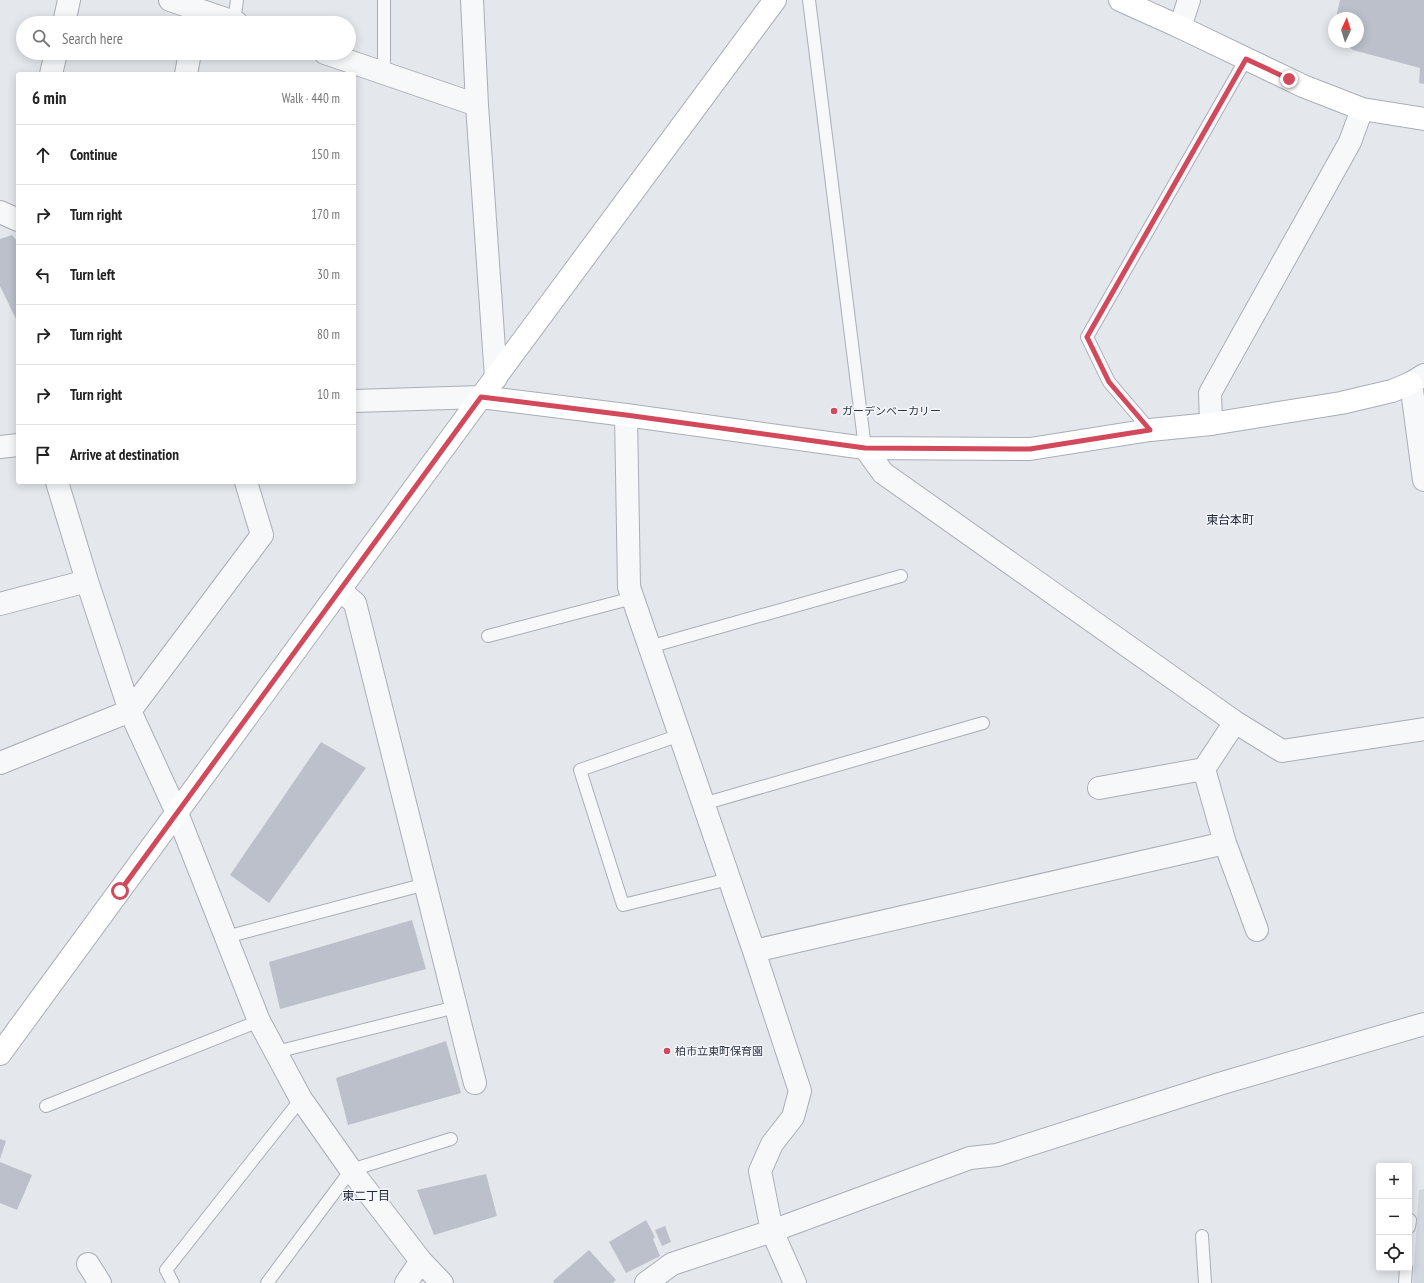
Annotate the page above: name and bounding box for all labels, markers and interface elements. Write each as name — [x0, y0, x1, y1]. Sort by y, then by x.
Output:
north arrow — [1328, 12, 1364, 48]
search box — [16, 16, 356, 60]
icon: search — [30, 27, 52, 49]
text: Search here — [62, 29, 123, 48]
route end — [1280, 70, 1298, 88]
text: 6 min — [32, 87, 66, 109]
text: Walk · 440 m — [282, 90, 340, 107]
icon: ahead — [32, 144, 54, 166]
text: Continue — [70, 145, 117, 164]
text: 150 m — [311, 146, 340, 163]
icon: right — [32, 204, 54, 226]
text: Turn right — [70, 205, 122, 224]
text: 170 m — [311, 206, 340, 223]
icon: left — [32, 264, 54, 286]
text: Turn left — [70, 265, 115, 284]
text: 30 m — [317, 266, 340, 283]
icon: right — [32, 324, 54, 346]
text: Turn right — [70, 325, 122, 344]
text: 80 m — [317, 326, 340, 343]
icon: right — [32, 384, 54, 406]
text: Turn right — [70, 385, 122, 404]
text: 10 m — [317, 386, 340, 403]
place label: ガーデンベーカリー — [842, 404, 941, 418]
marker: ガーデンベーカリー — [829, 406, 839, 416]
icon: arrive — [32, 444, 54, 466]
text: Arrive at destination — [70, 445, 179, 464]
district label: 東台本町 — [1206, 512, 1254, 527]
route start — [111, 882, 129, 900]
place label: 柏市立東町保育園 — [675, 1044, 763, 1058]
marker: 柏市立東町保育園 — [662, 1046, 672, 1056]
map controls — [1376, 1163, 1412, 1271]
button: + — [1376, 1163, 1412, 1199]
district label: 東二丁目 — [342, 1188, 390, 1203]
button: − — [1376, 1199, 1412, 1235]
button: locate — [1376, 1235, 1412, 1271]

